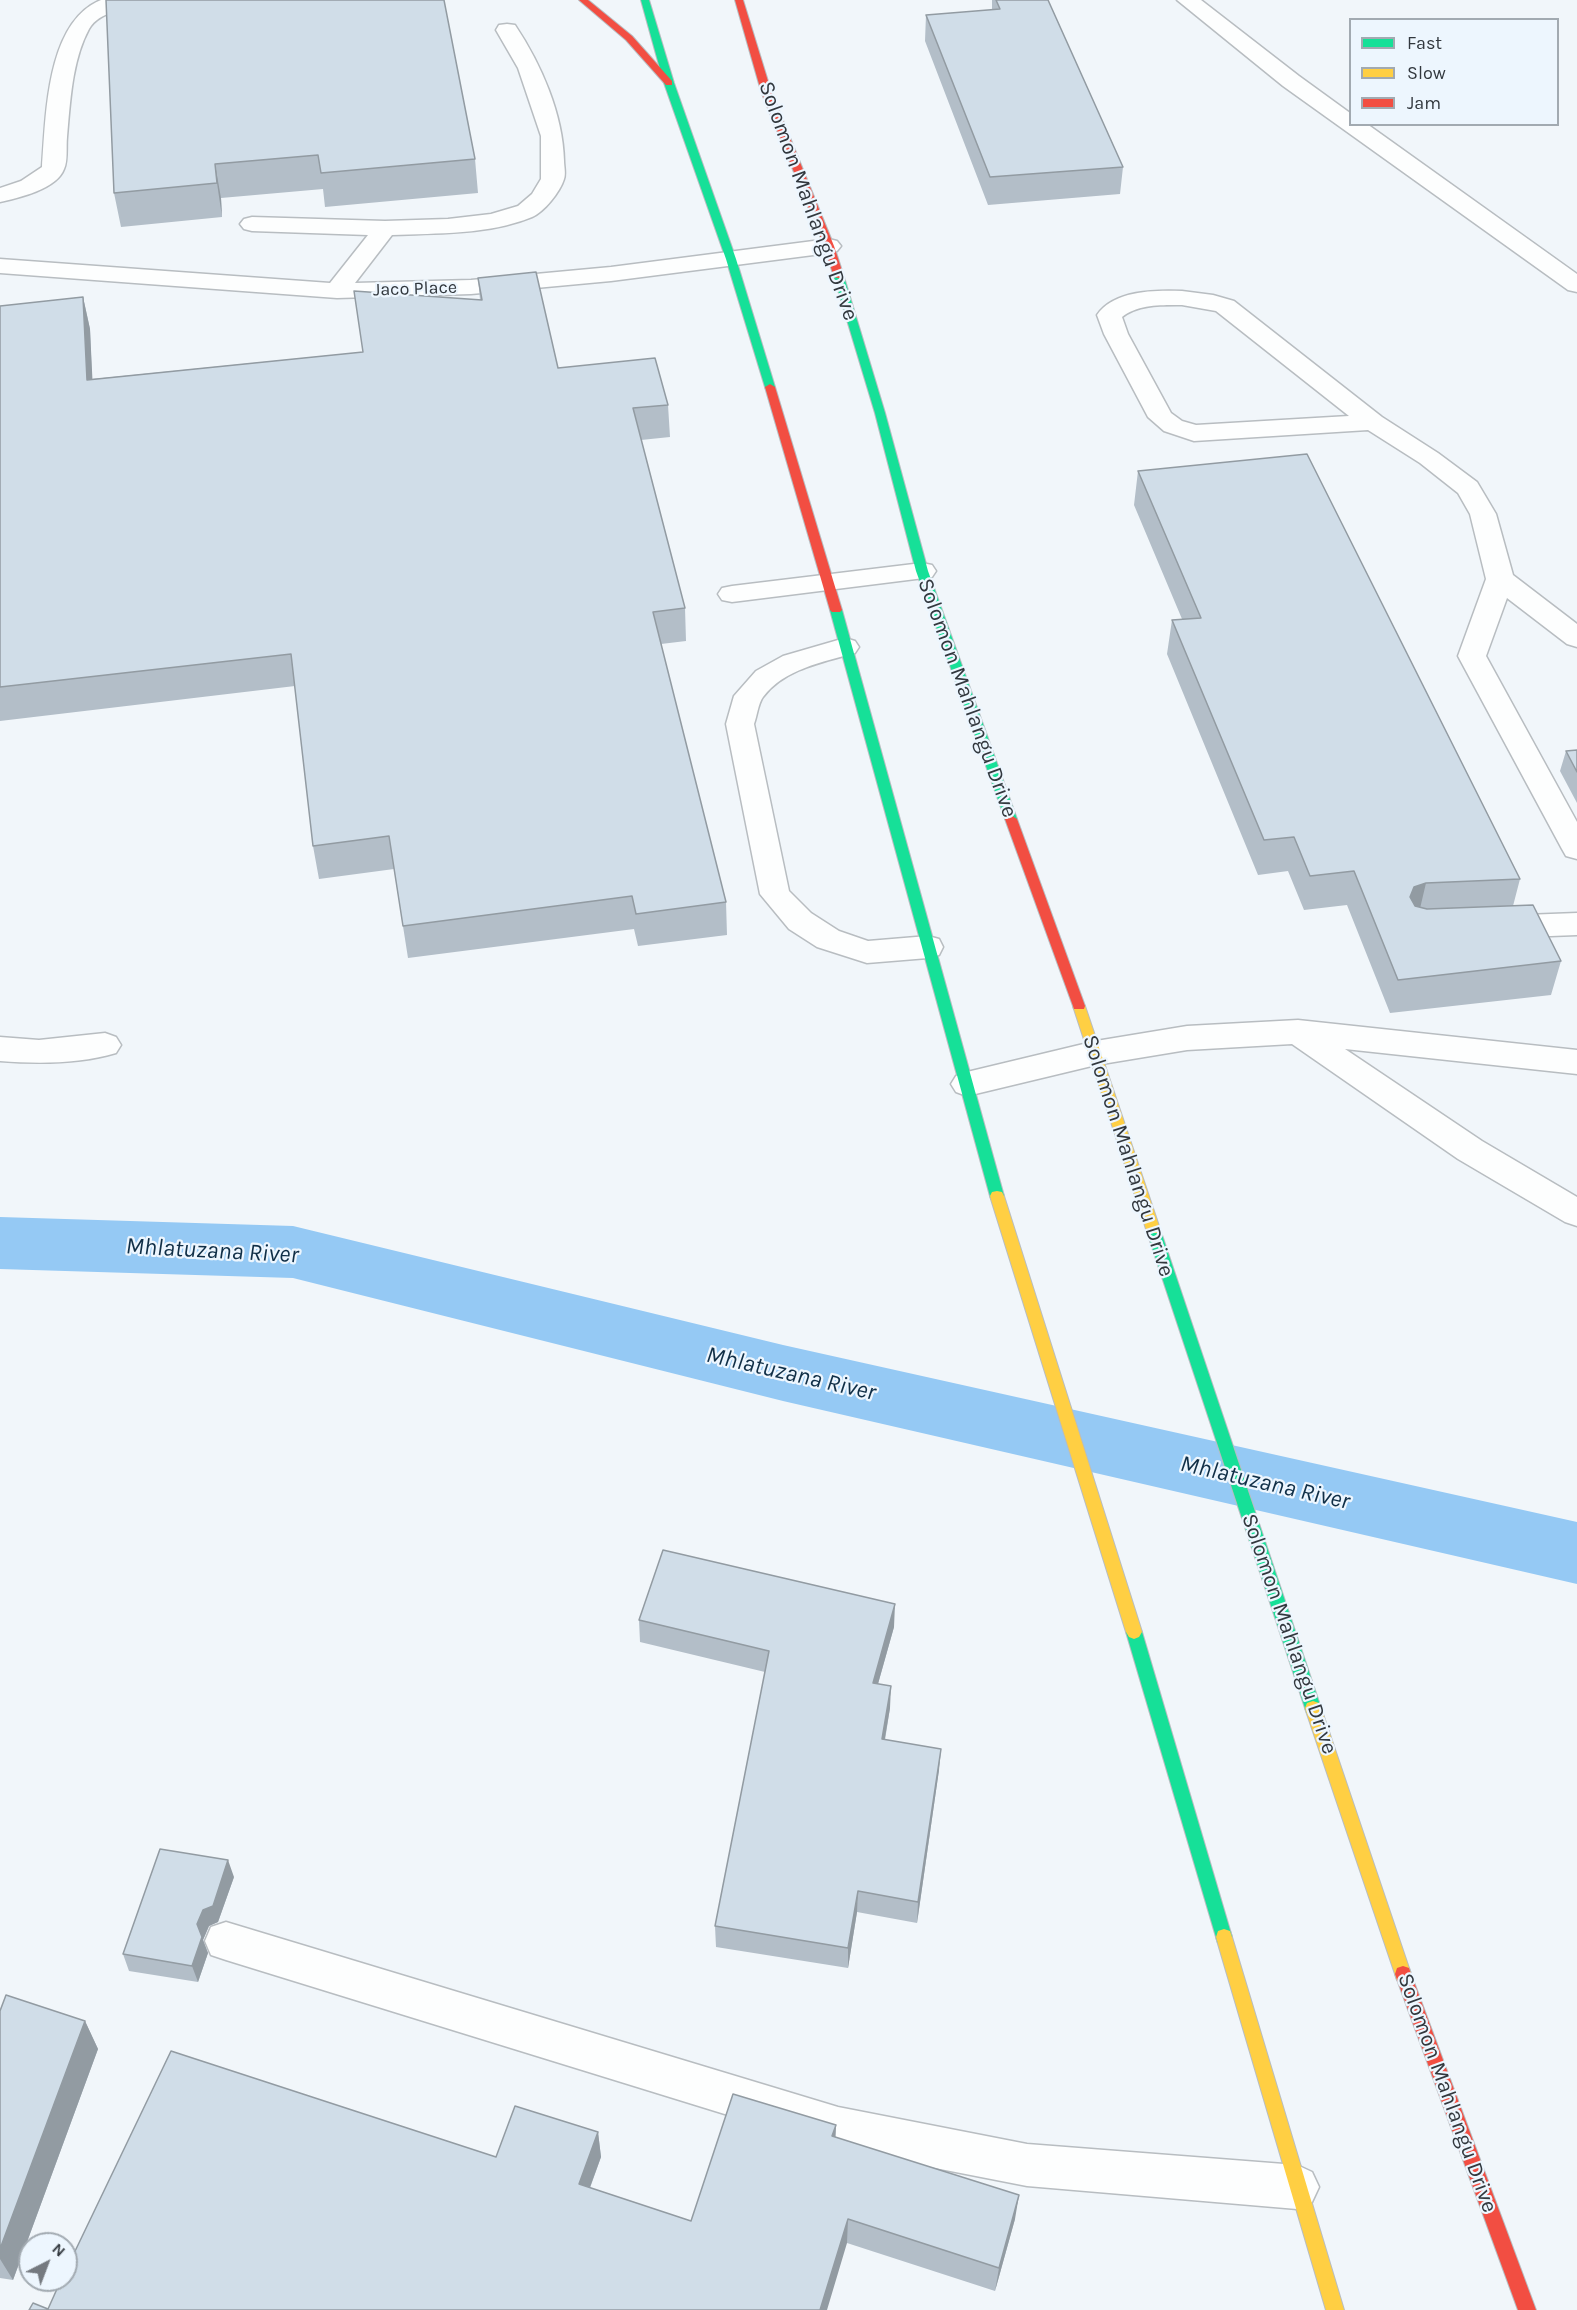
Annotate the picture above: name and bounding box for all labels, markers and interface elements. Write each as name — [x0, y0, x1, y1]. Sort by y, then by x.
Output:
legend — [1349, 18, 1559, 126]
text: Fast — [1407, 32, 1442, 54]
text: Slow — [1407, 62, 1446, 84]
street label: Solomon Mahlangu Drive — [752, 78, 864, 324]
text: Jam — [1407, 92, 1441, 114]
street label: Jaco Place — [373, 277, 457, 301]
street label: Solomon Mahlangu Drive — [911, 575, 1023, 821]
street label: Solomon Mahlangu Drive — [1076, 1032, 1180, 1280]
water label: Mhlatuzana River — [125, 1232, 299, 1270]
water label: Mhlatuzana River — [703, 1340, 879, 1408]
water label: Mhlatuzana River — [1177, 1449, 1353, 1517]
street label: Solomon Mahlangu Drive — [1235, 1510, 1343, 1758]
street label: Solomon Mahlangu Drive — [1391, 1970, 1503, 2216]
north arrow — [18, 2232, 78, 2292]
text: N — [48, 2239, 70, 2261]

